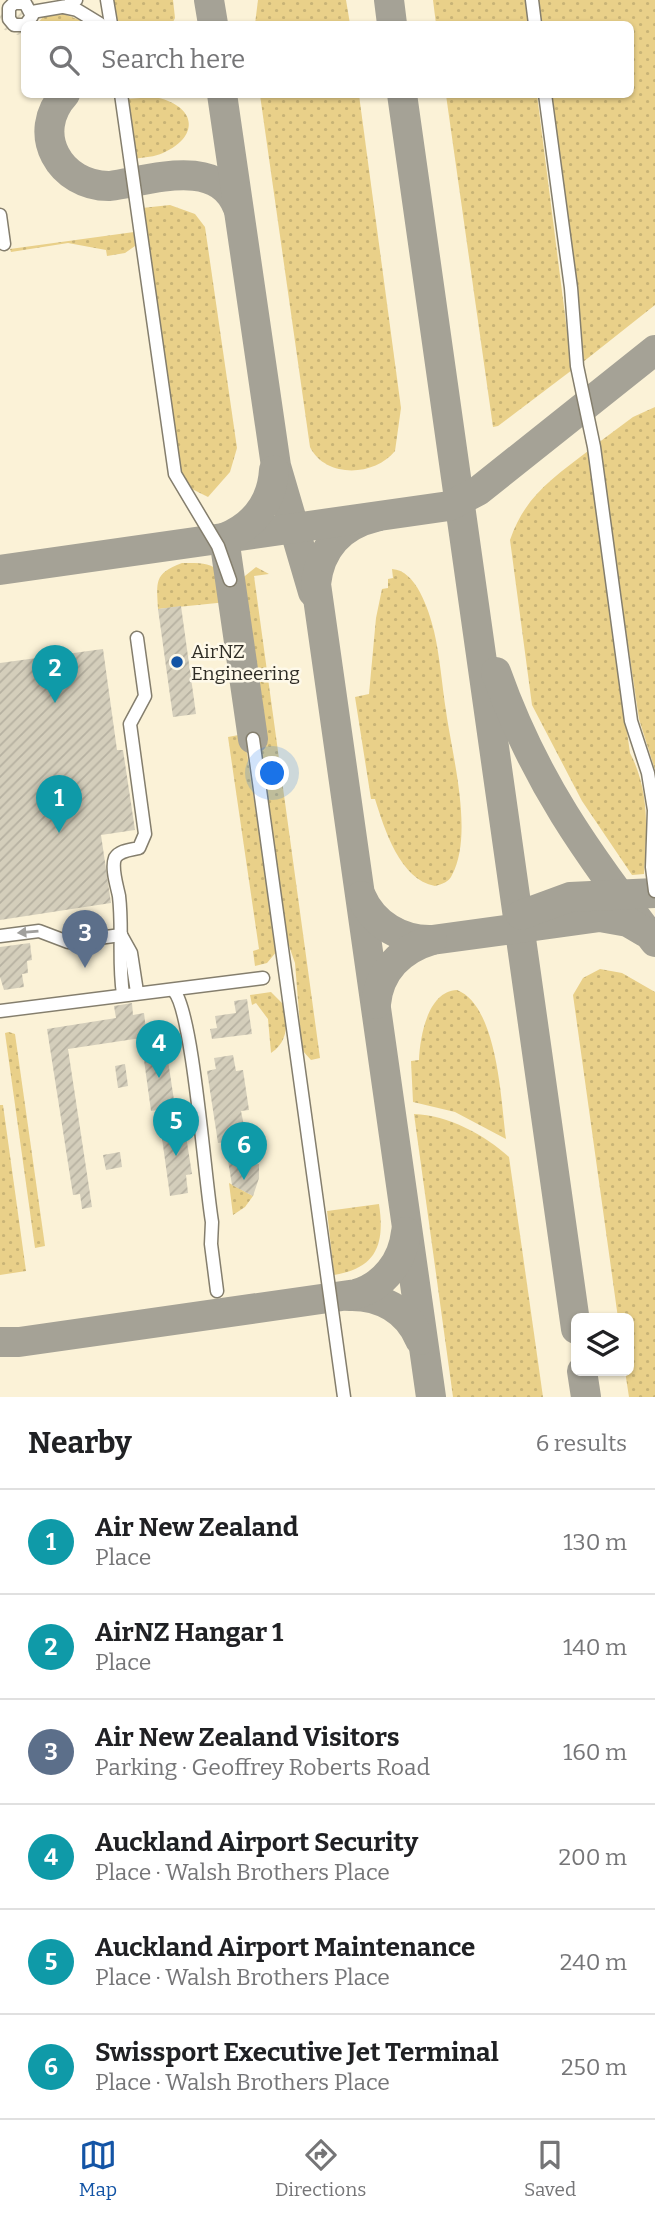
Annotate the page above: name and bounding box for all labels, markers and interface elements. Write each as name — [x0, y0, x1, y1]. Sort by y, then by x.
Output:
search box — [21, 21, 634, 98]
icon: search — [45, 41, 83, 79]
text: Search here — [101, 44, 245, 75]
place label: AirNZ Engineering — [191, 640, 300, 685]
pin: 2 — [32, 645, 78, 703]
marker: AirNZ Engineering — [169, 654, 185, 670]
your location — [255, 756, 289, 790]
pin: 1 — [36, 775, 82, 833]
pin: 3 — [62, 910, 108, 968]
one-way arrow — [16, 927, 38, 938]
pin: 4 — [136, 1020, 182, 1078]
pin: 5 — [153, 1098, 199, 1156]
pin: 6 — [221, 1122, 267, 1180]
map controls — [571, 1313, 634, 1376]
button: layers — [571, 1313, 634, 1376]
text: Nearby — [28, 1425, 132, 1461]
text: 6 results — [536, 1429, 627, 1457]
text: Air New Zealand — [95, 1512, 298, 1543]
text: 1 — [46, 1528, 56, 1556]
text: 130 m — [563, 1528, 627, 1556]
text: Place — [95, 1543, 151, 1571]
text: AirNZ Hangar 1 — [95, 1617, 283, 1648]
text: 2 — [45, 1633, 57, 1661]
text: 140 m — [563, 1633, 627, 1661]
text: Place — [95, 1648, 151, 1676]
text: Air New Zealand Visitors — [95, 1722, 400, 1753]
text: 3 — [44, 1738, 58, 1766]
text: 160 m — [563, 1738, 627, 1766]
text: Parking · Geoffrey Roberts Road — [95, 1753, 430, 1781]
text: Auckland Airport Security — [95, 1827, 418, 1858]
text: 4 — [44, 1843, 58, 1871]
text: 200 m — [558, 1843, 627, 1871]
text: Place · Walsh Brothers Place — [95, 1858, 390, 1886]
text: Auckland Airport Maintenance — [95, 1932, 475, 1963]
text: 5 — [45, 1948, 57, 1976]
text: 240 m — [560, 1948, 627, 1976]
text: Place · Walsh Brothers Place — [95, 1963, 390, 1991]
text: Swissport Executive Jet Terminal — [95, 2037, 499, 2068]
text: 6 — [44, 2053, 58, 2081]
text: 250 m — [561, 2053, 627, 2081]
text: Place · Walsh Brothers Place — [95, 2068, 390, 2096]
tab: Map — [79, 2136, 117, 2201]
tab: Directions — [275, 2136, 366, 2201]
tab: Saved — [524, 2136, 576, 2201]

